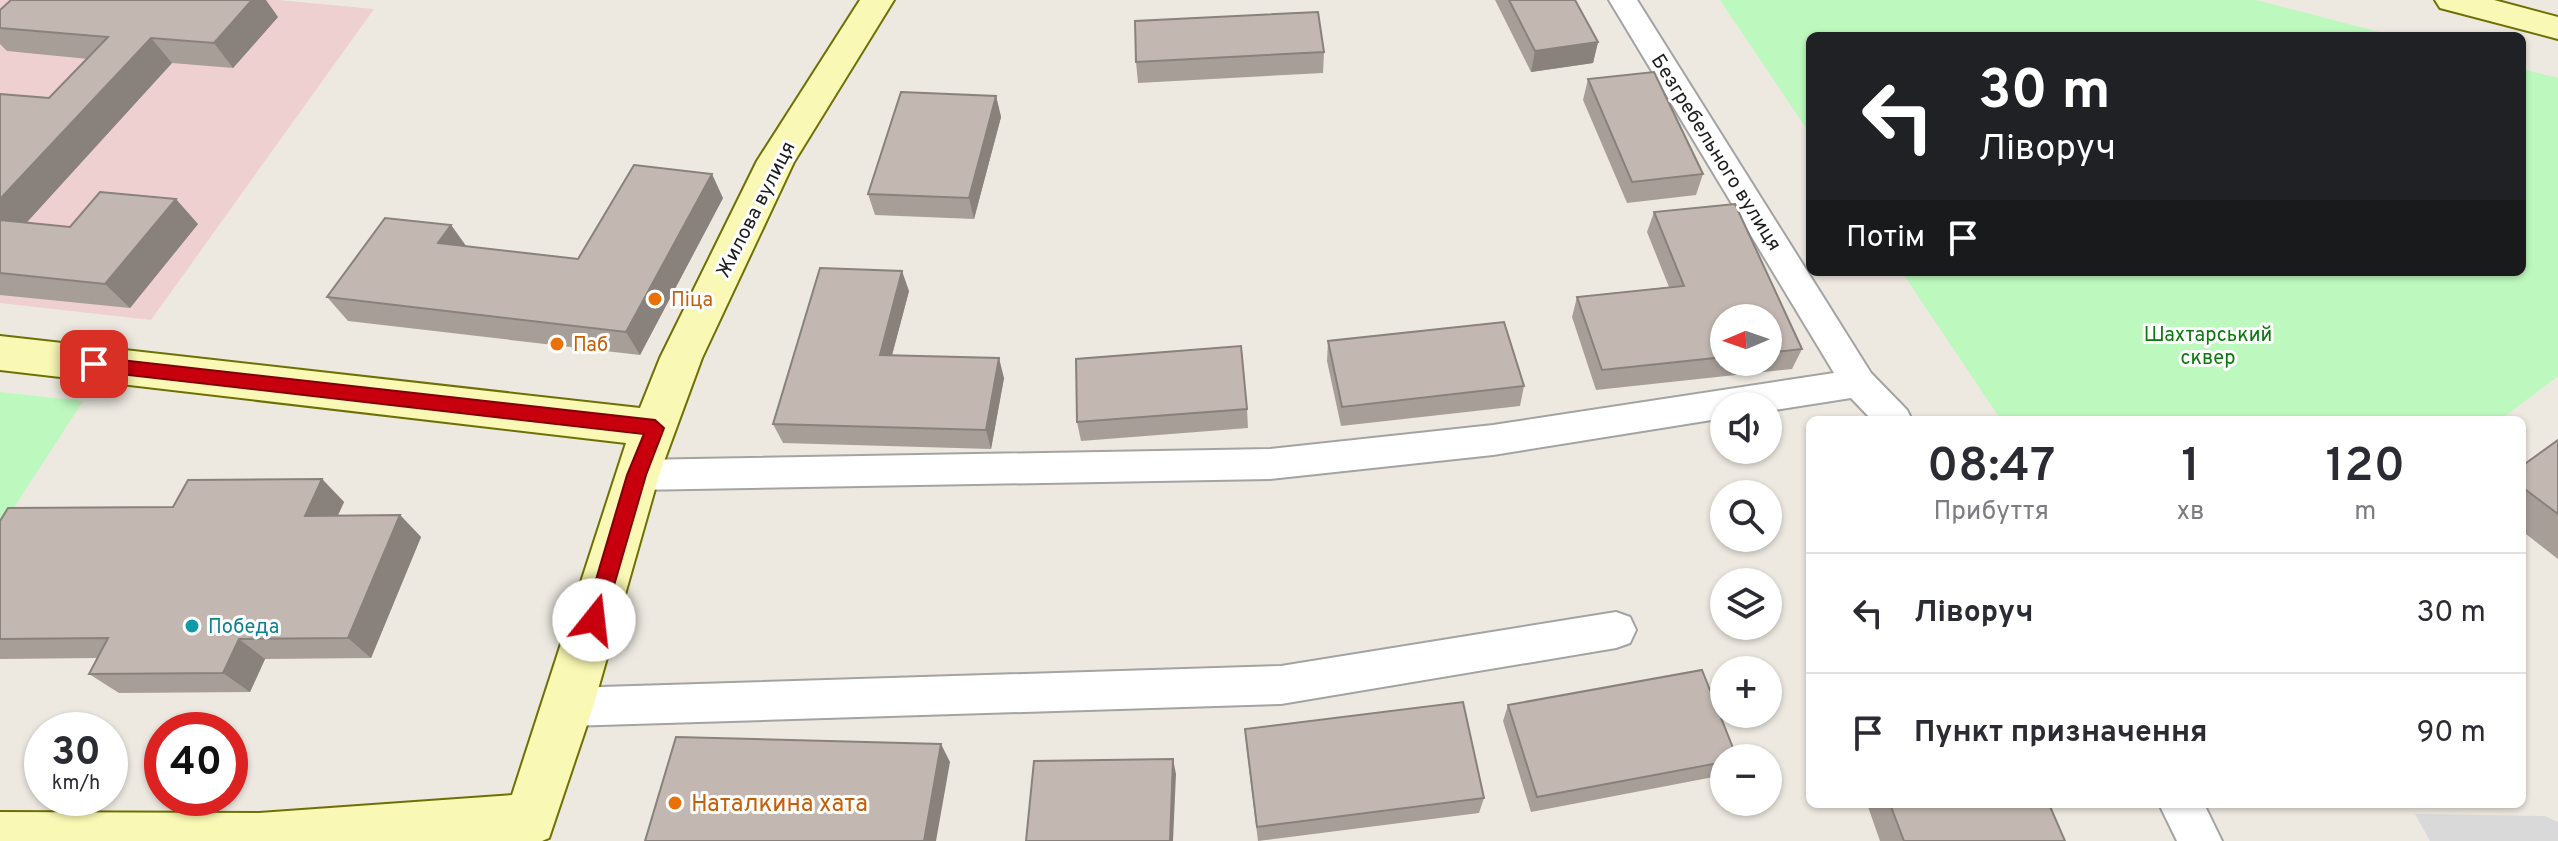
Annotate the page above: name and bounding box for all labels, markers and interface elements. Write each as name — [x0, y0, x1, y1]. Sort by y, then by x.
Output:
street label: Безгребельного вулиця — [1644, 50, 1787, 256]
text: 30 m — [1978, 58, 2111, 128]
icon: left — [1846, 64, 1950, 168]
text: Ліворуч — [1978, 127, 2116, 173]
street label: Жилова вулиця — [711, 137, 802, 283]
icon: arrive — [1941, 216, 1985, 260]
text: Потім — [1846, 220, 1925, 257]
place label: Піца — [671, 288, 713, 314]
marker: Піца — [646, 290, 664, 308]
north arrow — [1710, 304, 1782, 376]
map controls — [1710, 304, 1782, 816]
park label: Шахтарський сквер — [2144, 323, 2272, 372]
pin — [60, 330, 128, 398]
place label: Паб — [573, 333, 608, 359]
marker: Паб — [548, 335, 566, 353]
icon: arrive — [72, 342, 116, 386]
button: sound — [1710, 392, 1782, 464]
text: 08:47 — [1927, 438, 2055, 498]
text: 1 — [2181, 438, 2200, 498]
text: 120 — [2326, 438, 2405, 498]
button: search — [1710, 480, 1782, 552]
text: Прибуття — [1933, 496, 2049, 529]
text: хв — [2176, 496, 2205, 529]
text: m — [2354, 496, 2376, 529]
button: layers — [1710, 568, 1782, 640]
position arrow — [552, 578, 636, 662]
icon: left — [1846, 591, 1890, 635]
text: Ліворуч — [1914, 595, 2033, 632]
text: 30 m — [2417, 595, 2486, 632]
place label: Победа — [208, 615, 279, 641]
marker: Победа — [183, 617, 201, 635]
button: + — [1710, 656, 1782, 728]
icon: arrive — [1846, 711, 1890, 755]
speed limit sign: 40 — [144, 712, 248, 816]
text: Пункт призначення — [1914, 715, 2207, 752]
text: 90 m — [2417, 715, 2486, 752]
text: 30 — [51, 729, 101, 779]
button: − — [1710, 744, 1782, 816]
text: km/h — [52, 771, 100, 797]
place label: Наталкина хата — [691, 790, 868, 820]
marker: Наталкина хата — [666, 794, 684, 812]

